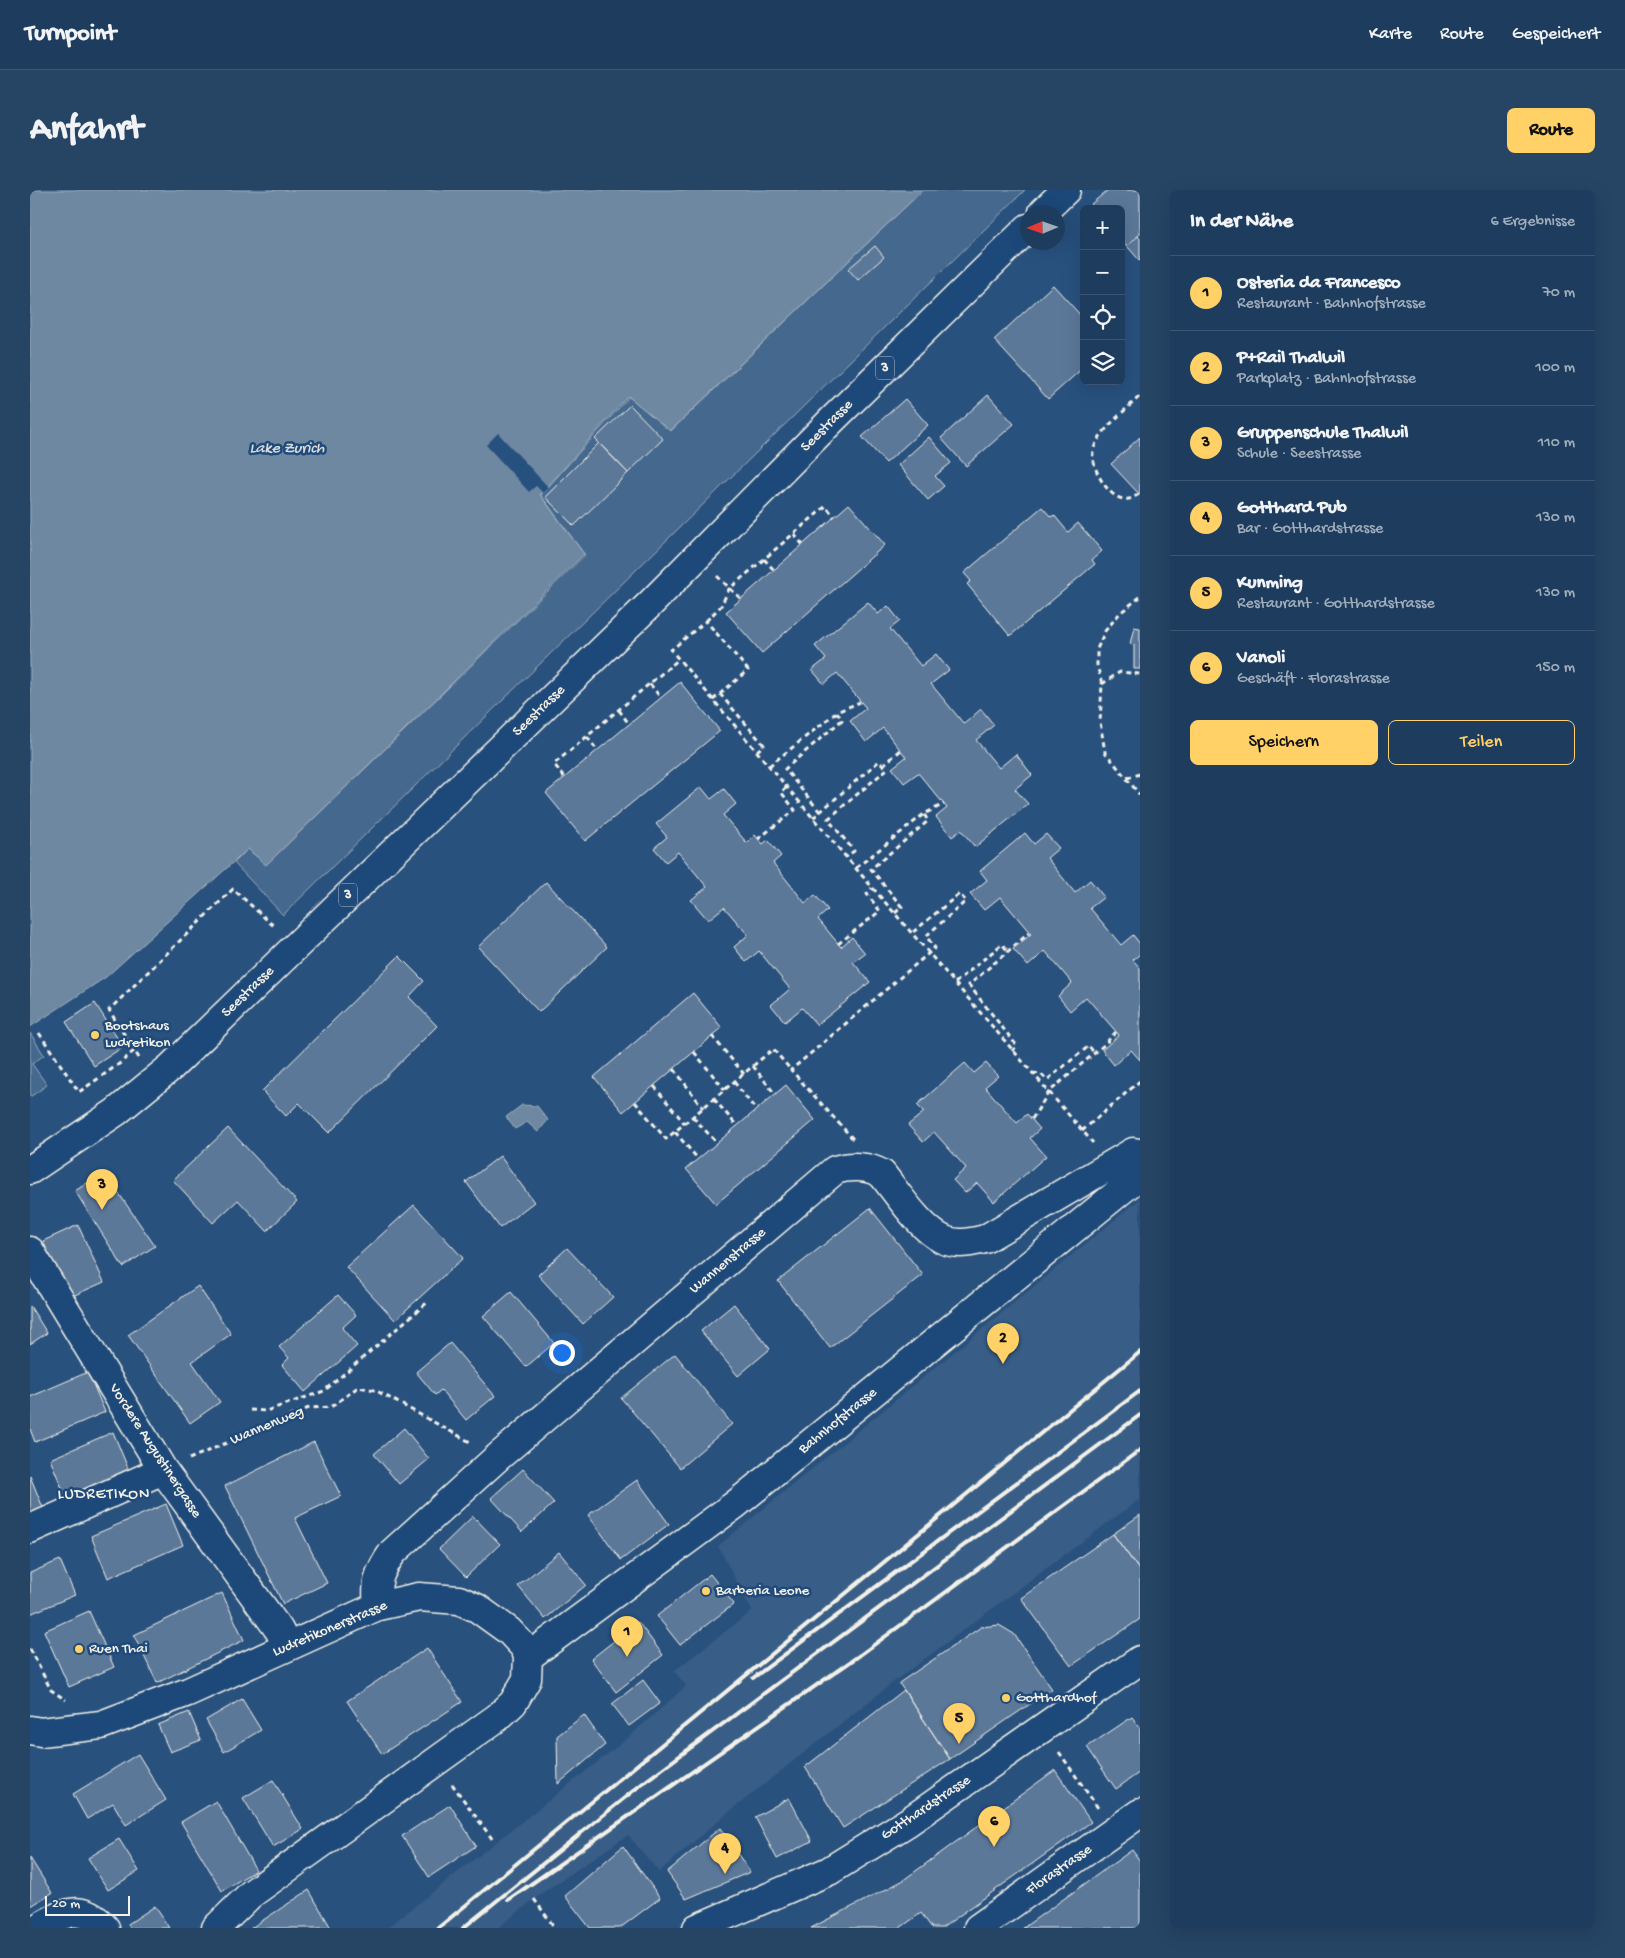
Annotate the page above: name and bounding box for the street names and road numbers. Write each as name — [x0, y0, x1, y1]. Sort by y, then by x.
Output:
road number: 3 — [876, 357, 894, 380]
street label: Seestrasse — [797, 396, 857, 456]
street label: Seestrasse — [509, 681, 569, 741]
road number: 3 — [339, 884, 357, 906]
street label: Seestrasse — [218, 962, 278, 1022]
street label: Wannenstrasse — [686, 1224, 770, 1298]
street label: Vordere Augustinergasse — [104, 1380, 205, 1522]
street label: Bahnhofstrasse — [794, 1384, 881, 1459]
street label: Wannenweg — [228, 1402, 306, 1450]
street label: Ludretikonerstrasse — [270, 1597, 390, 1661]
street label: Gotthardstrasse — [878, 1771, 974, 1845]
street label: Florastrasse — [1022, 1841, 1096, 1900]

